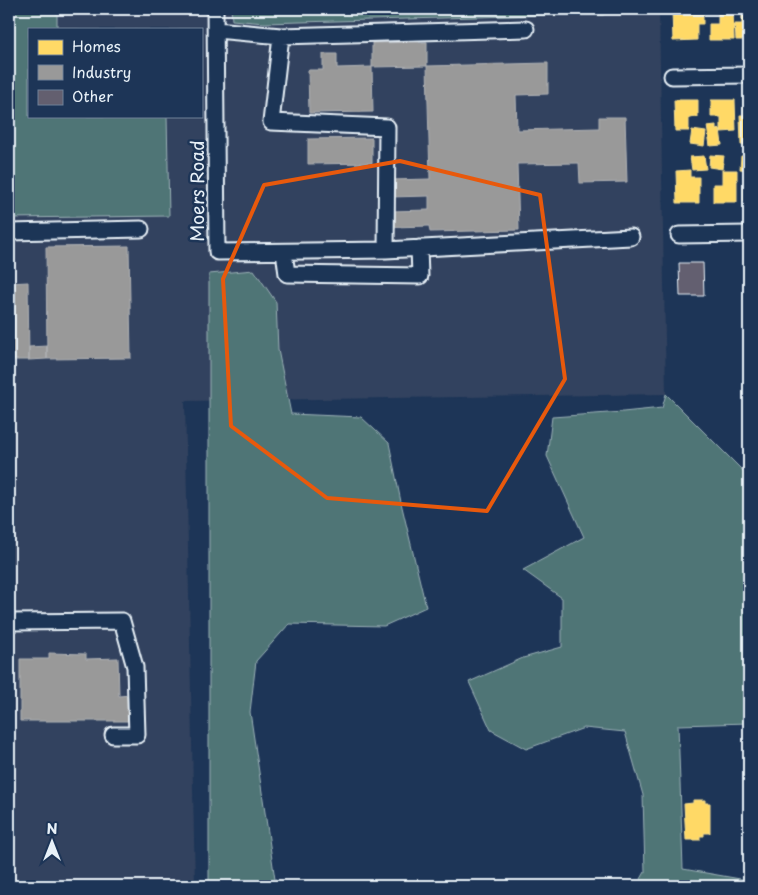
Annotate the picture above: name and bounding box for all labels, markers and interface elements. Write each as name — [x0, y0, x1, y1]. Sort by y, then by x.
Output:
legend — [28, 28, 202, 118]
text: Homes — [72, 34, 121, 57]
text: Industry — [72, 60, 131, 83]
text: Other — [72, 84, 113, 107]
street label: Moers Road — [183, 140, 210, 242]
north arrow — [28, 818, 78, 868]
text: N — [46, 818, 58, 839]

